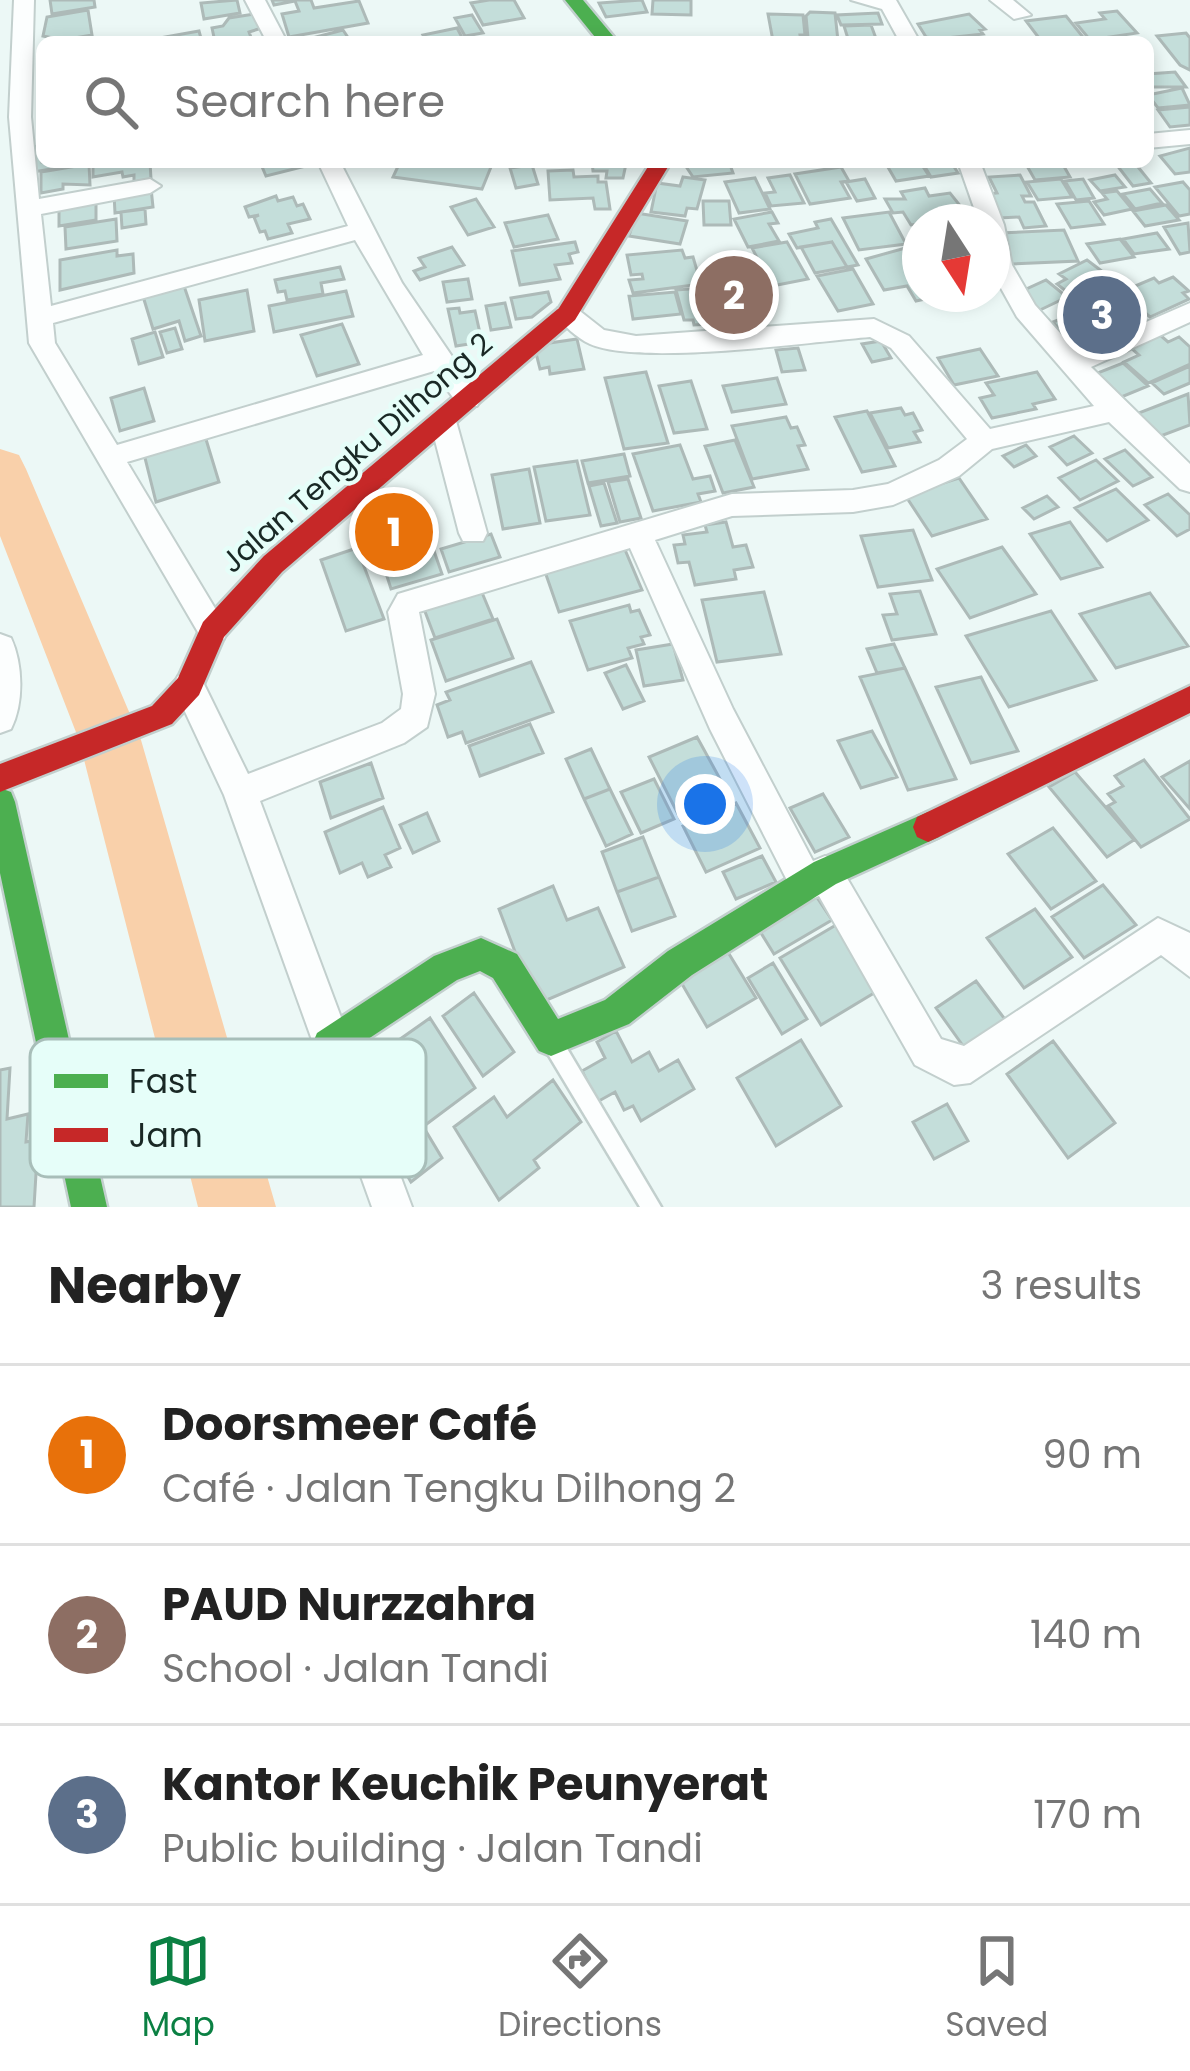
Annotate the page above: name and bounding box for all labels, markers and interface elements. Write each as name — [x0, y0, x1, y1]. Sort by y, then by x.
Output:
search box — [36, 36, 1154, 168]
icon: search — [78, 69, 144, 135]
text: Search here — [174, 70, 445, 133]
north arrow — [902, 204, 1010, 312]
pin: 2 — [695, 250, 773, 340]
pin: 3 — [1063, 270, 1141, 360]
street label: Jalan Tengku Dilhong 2 — [212, 323, 502, 583]
pin: 1 — [355, 487, 433, 577]
your location — [675, 774, 735, 834]
legend — [30, 1039, 426, 1177]
text: Fast — [129, 1058, 197, 1105]
text: Jam — [129, 1112, 203, 1159]
text: Nearby — [48, 1249, 241, 1321]
text: 3 results — [980, 1258, 1142, 1313]
text: Doorsmeer Café — [162, 1393, 537, 1456]
text: 1 — [80, 1427, 94, 1482]
text: 90 m — [1042, 1427, 1142, 1482]
text: Café · Jalan Tengku Dilhong 2 — [162, 1461, 736, 1516]
text: PAUD Nurzzahra — [162, 1573, 536, 1636]
text: 2 — [76, 1607, 98, 1662]
text: 140 m — [1030, 1607, 1142, 1662]
text: School · Jalan Tandi — [162, 1641, 549, 1696]
text: Kantor Keuchik Peunyerat — [162, 1753, 768, 1816]
text: 3 — [75, 1787, 99, 1842]
text: 170 m — [1033, 1787, 1142, 1842]
text: Public building · Jalan Tandi — [162, 1821, 703, 1876]
tab: Map — [142, 1928, 215, 2050]
tab: Directions — [498, 1928, 662, 2050]
tab: Saved — [945, 1928, 1048, 2050]

